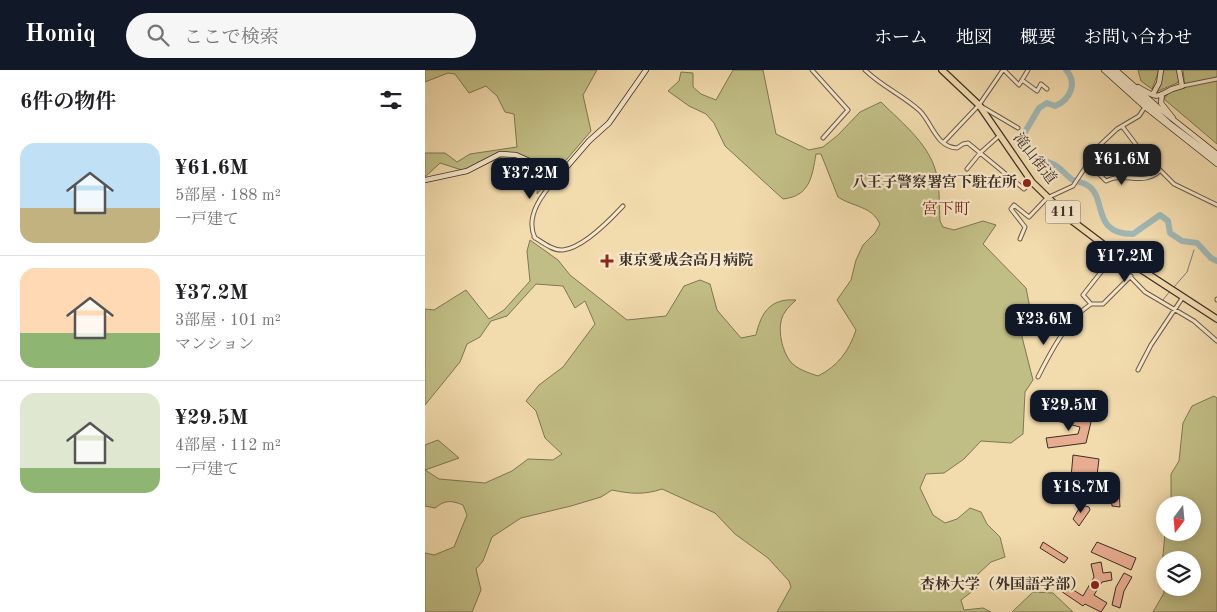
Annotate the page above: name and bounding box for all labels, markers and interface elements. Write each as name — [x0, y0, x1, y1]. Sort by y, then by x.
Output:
search box — [126, 13, 476, 58]
icon: search — [144, 21, 172, 49]
text: Homiq — [25, 23, 96, 47]
text: ここで検索 — [184, 29, 279, 48]
text: ホーム — [874, 29, 928, 47]
text: 地図 — [956, 29, 992, 47]
text: 概要 — [1020, 29, 1056, 47]
text: お問い合わせ — [1084, 29, 1192, 47]
icon: filters — [377, 86, 405, 114]
text: 6件の物件 — [20, 92, 116, 113]
street label: 滝山街道 — [1010, 130, 1060, 187]
pin: ¥61.6M — [1081, 144, 1163, 186]
text: ¥61.6M — [1094, 152, 1150, 168]
text: ¥61.6M — [175, 158, 248, 179]
pin: ¥37.2M — [489, 158, 571, 200]
icon: home — [60, 163, 120, 223]
text: ¥37.2M — [502, 166, 558, 182]
place label: 八王子警察署宮下駐在所 — [852, 174, 1017, 191]
marker: 八王子警察署宮下駐在所 — [1021, 177, 1033, 189]
text: 5部屋 · 188 m² — [175, 188, 281, 204]
district label: 宮下町 — [922, 200, 970, 218]
road number: 411 — [1045, 200, 1081, 224]
text: 一戸建て — [175, 212, 239, 228]
pin: ¥17.2M — [1084, 240, 1166, 283]
text: ¥17.2M — [1097, 249, 1153, 265]
place label: 東京愛成会高月病院 — [618, 251, 753, 269]
marker: 東京愛成会高月病院 — [600, 254, 614, 268]
text: ¥37.2M — [175, 283, 248, 304]
icon: home — [60, 288, 120, 348]
pin: ¥23.6M — [1003, 304, 1085, 346]
text: ¥23.6M — [1016, 312, 1072, 328]
text: 3部屋 · 101 m² — [175, 313, 281, 329]
text: マンション — [175, 337, 254, 353]
pin: ¥29.5M — [1028, 390, 1110, 432]
text: ¥29.5M — [1041, 398, 1097, 414]
text: ¥29.5M — [175, 408, 248, 429]
icon: home — [60, 413, 120, 473]
text: 4部屋 · 112 m² — [175, 438, 281, 454]
text: 一戸建て — [175, 462, 239, 478]
pin: ¥18.7M — [1040, 472, 1122, 514]
text: ¥18.7M — [1053, 480, 1109, 496]
north arrow — [1156, 496, 1201, 541]
map controls — [1156, 496, 1201, 596]
button: layers — [1156, 551, 1201, 596]
place label: 杏林大学（外国語学部） — [920, 576, 1085, 593]
marker: 杏林大学（外国語学部） — [1089, 579, 1101, 591]

